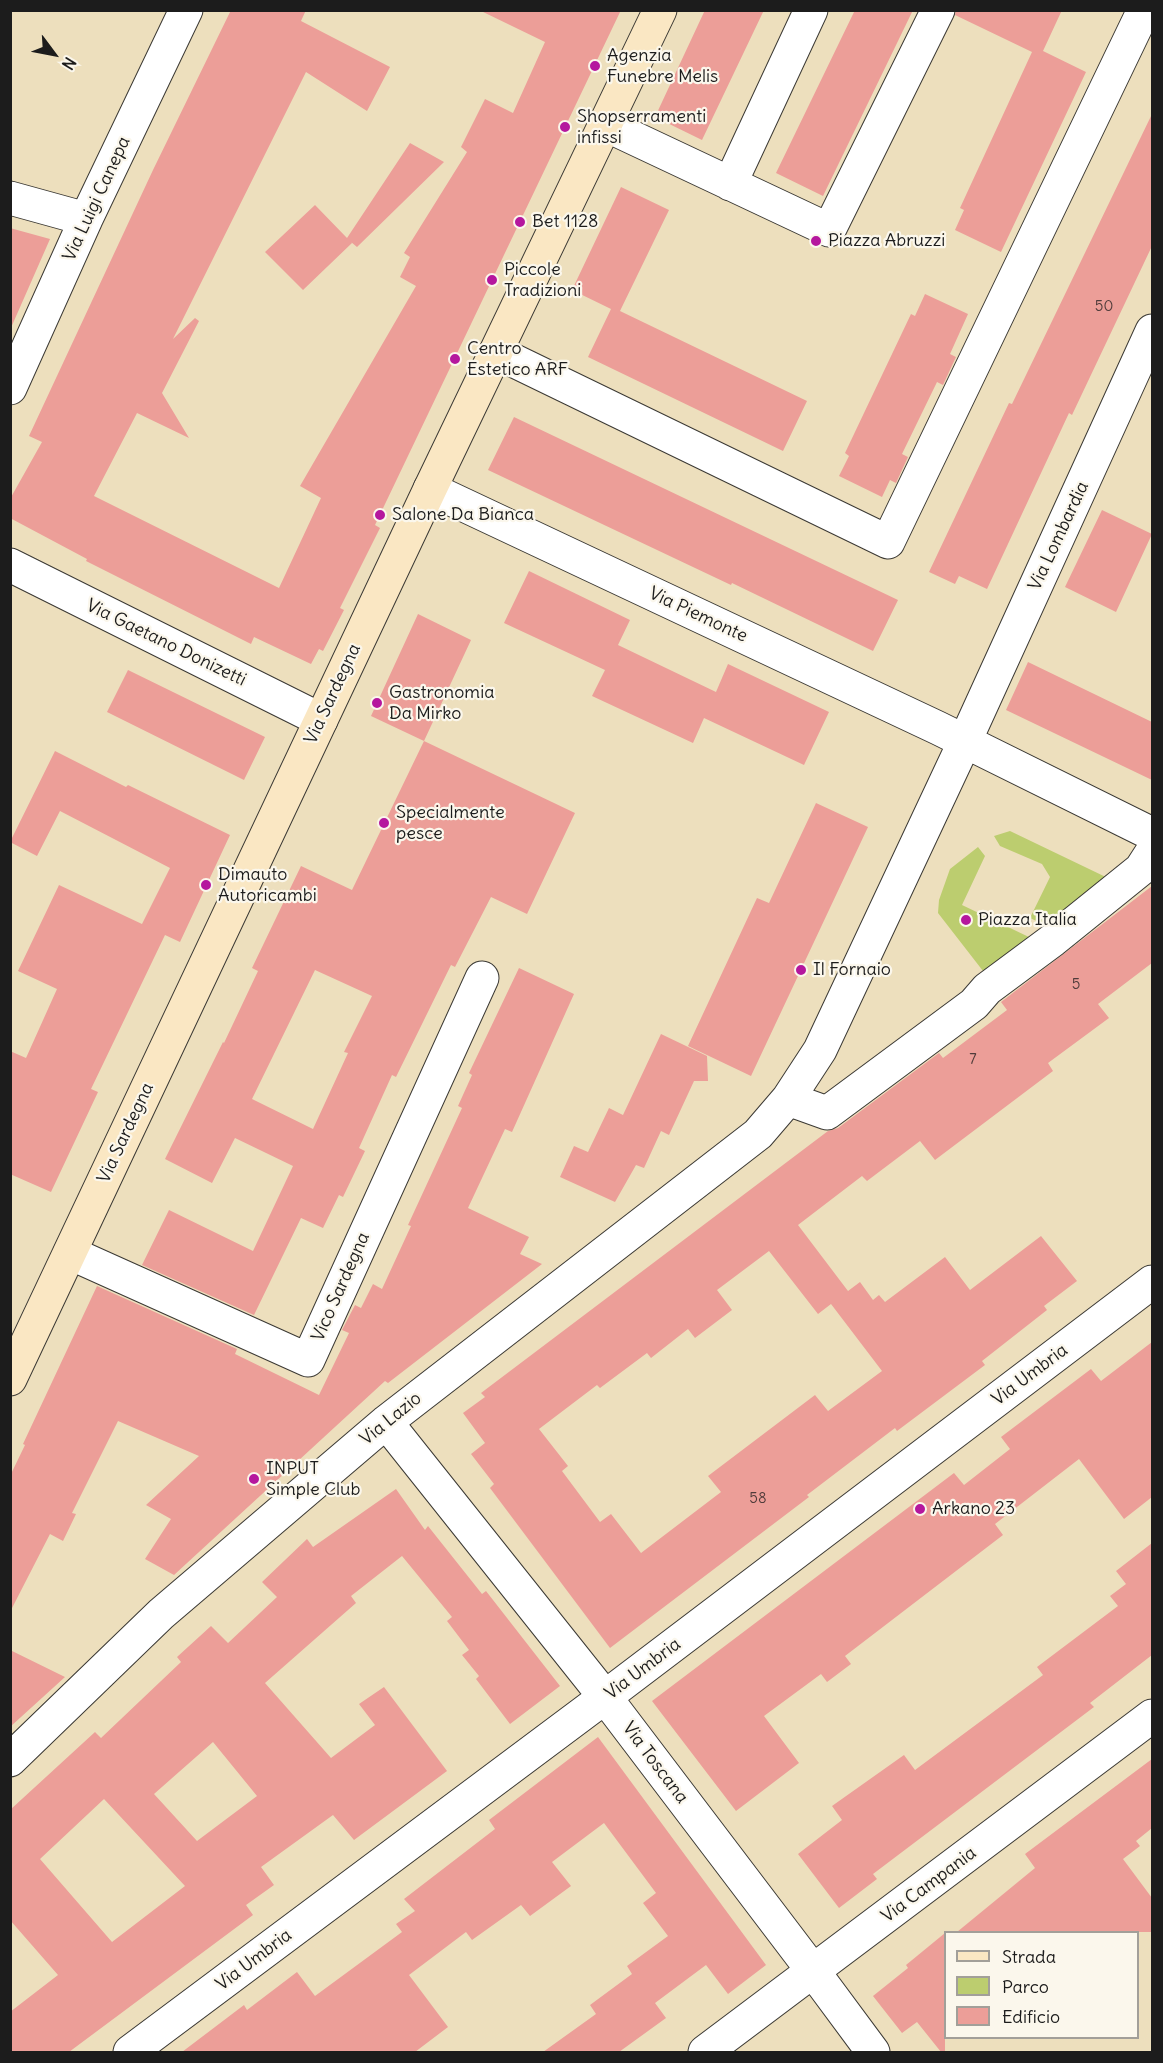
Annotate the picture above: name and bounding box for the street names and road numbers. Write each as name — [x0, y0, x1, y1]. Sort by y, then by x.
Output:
street label: Via Luigi Canepa — [59, 133, 135, 265]
street label: Via Lombardia — [1024, 478, 1094, 594]
street label: Via Piemonte — [645, 583, 751, 647]
street label: Via Gaetano Donizetti — [82, 595, 250, 691]
street label: Via Sardegna — [300, 640, 366, 748]
street label: Via Sardegna — [93, 1079, 159, 1187]
street label: Vico Sardegna — [307, 1229, 375, 1345]
street label: Via Umbria — [988, 1339, 1072, 1411]
street label: Via Lazio — [356, 1388, 426, 1450]
street label: Via Umbria — [601, 1633, 685, 1705]
street label: Via Toscana — [617, 1718, 693, 1808]
street label: Via Campania — [877, 1842, 981, 1928]
street label: Via Umbria — [212, 1924, 296, 1996]

